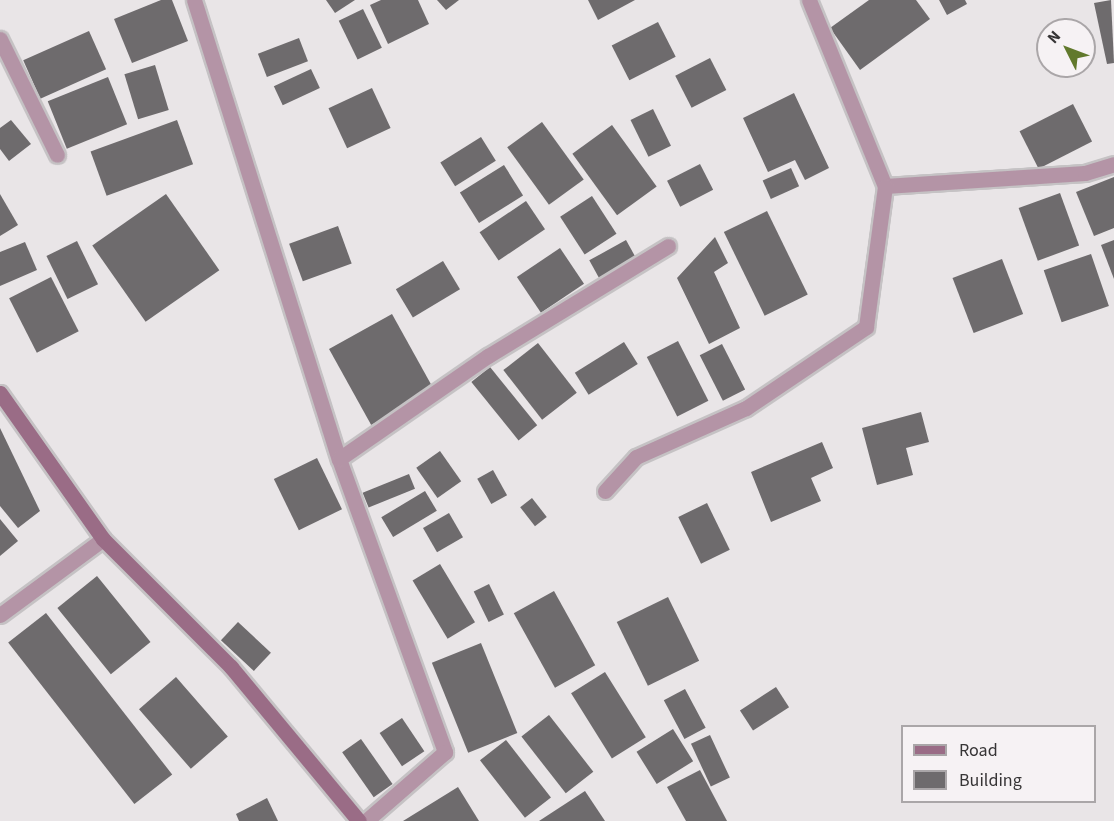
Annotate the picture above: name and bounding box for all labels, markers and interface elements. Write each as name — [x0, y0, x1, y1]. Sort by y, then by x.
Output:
north arrow — [1036, 18, 1096, 78]
text: N — [1042, 26, 1066, 49]
legend — [901, 725, 1096, 803]
text: Road — [959, 738, 998, 763]
text: Building — [959, 768, 1022, 793]

